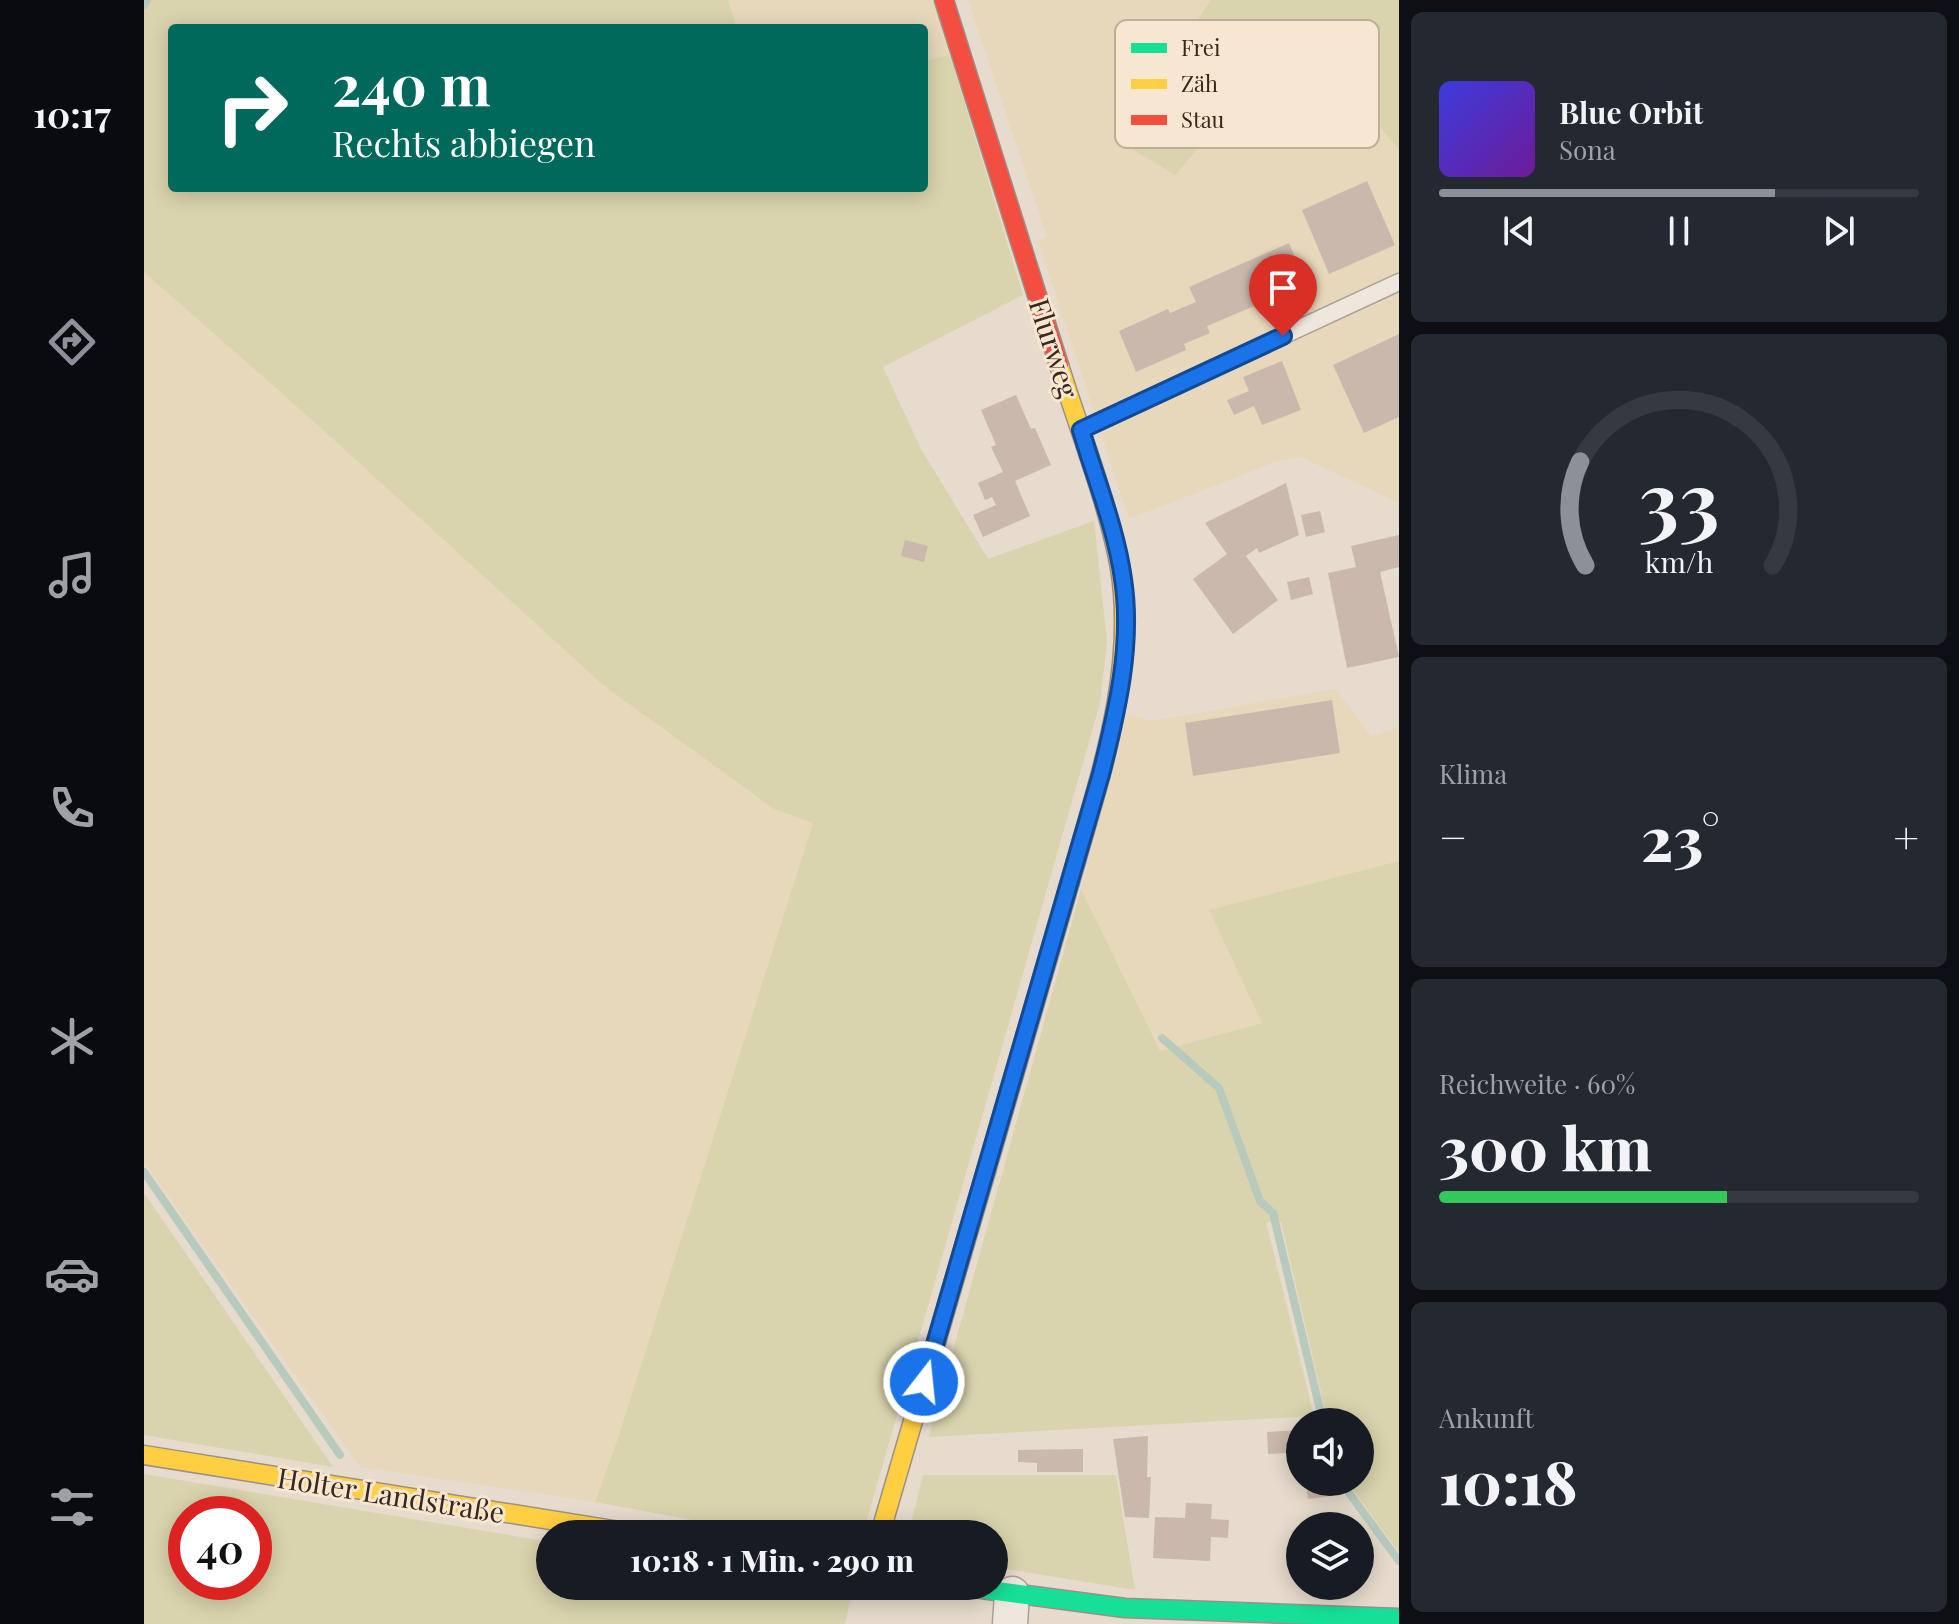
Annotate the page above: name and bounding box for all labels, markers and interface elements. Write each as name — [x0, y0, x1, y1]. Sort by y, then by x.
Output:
legend — [1115, 20, 1379, 148]
text: Frei — [1181, 32, 1220, 62]
text: 240 m — [332, 46, 491, 121]
icon: right — [200, 56, 304, 160]
text: Zäh — [1181, 68, 1218, 98]
text: 10:17 — [33, 89, 111, 137]
text: Blue Orbit — [1559, 92, 1703, 132]
text: Stau — [1181, 104, 1225, 134]
text: Rechts abbiegen — [332, 118, 596, 166]
text: Sona — [1559, 132, 1616, 167]
icon: previous — [1497, 209, 1541, 253]
icon: pause — [1657, 209, 1701, 253]
icon: next — [1817, 209, 1861, 253]
pin — [1249, 254, 1317, 336]
icon: arrive — [1261, 266, 1305, 310]
street label: Flurweg — [1022, 293, 1089, 403]
icon: directions — [44, 314, 100, 370]
text: 33 — [1638, 441, 1720, 552]
text: km/h — [1645, 542, 1713, 580]
icon: music — [44, 547, 100, 603]
text: Klima — [1439, 756, 1507, 791]
icon: phone — [44, 780, 100, 836]
text: 23° — [1641, 796, 1720, 876]
text: − — [1439, 806, 1467, 865]
text: + — [1893, 806, 1919, 865]
icon: climate — [44, 1013, 100, 1069]
text: Reichweite · 60% — [1439, 1066, 1635, 1101]
text: 300 km — [1439, 1106, 1652, 1186]
icon: car — [44, 1246, 100, 1302]
position arrow — [882, 1340, 966, 1424]
text: Ankunft — [1439, 1400, 1534, 1435]
map controls — [1286, 1408, 1374, 1600]
button: sound — [1286, 1408, 1374, 1496]
text: 10:18 — [1439, 1440, 1577, 1520]
street label: Holter Landstraße — [275, 1458, 507, 1530]
icon: filters — [44, 1479, 100, 1535]
speed limit sign: 40 — [168, 1496, 272, 1600]
button: layers — [1286, 1512, 1374, 1600]
text: 10:18 · 1 Min. · 290 m — [630, 1540, 914, 1580]

